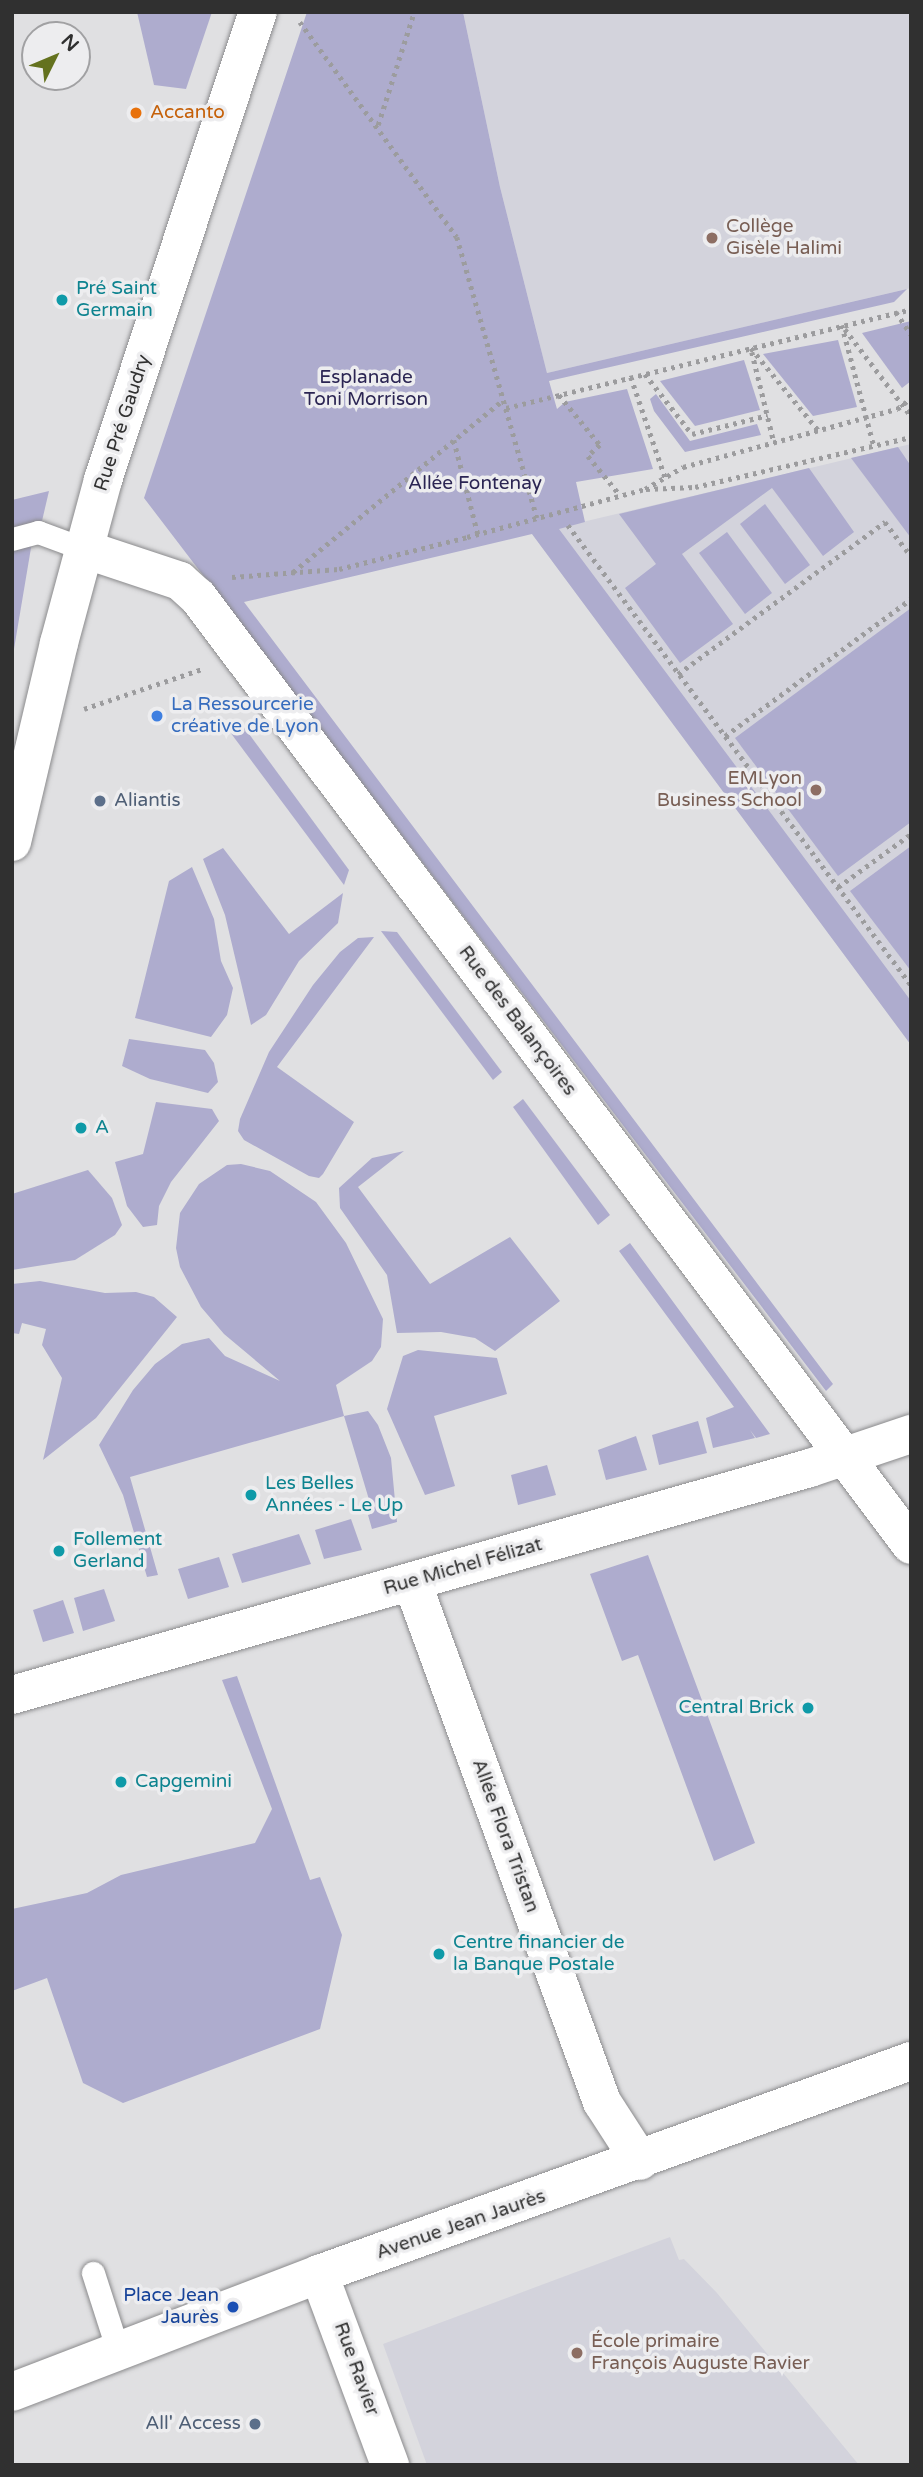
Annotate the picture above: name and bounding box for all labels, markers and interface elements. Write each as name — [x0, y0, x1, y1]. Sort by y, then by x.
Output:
north arrow — [21, 21, 91, 91]
text: N — [57, 30, 83, 56]
place label: Accanto — [150, 102, 225, 124]
marker: Accanto — [128, 105, 144, 121]
place label: Collège Gisèle Halimi — [726, 216, 842, 260]
marker: Collège Gisèle Halimi — [704, 230, 720, 246]
place label: Pré Saint Germain — [76, 278, 157, 322]
marker: Pré Saint Germain — [54, 292, 70, 308]
street label: Rue Pré Gaudry — [90, 352, 156, 494]
park label: Esplanade Toni Morrison — [304, 367, 428, 411]
park label: Allée Fontenay — [408, 473, 542, 495]
place label: La Ressourcerie créative de Lyon — [171, 694, 319, 738]
marker: La Ressourcerie créative de Lyon — [149, 708, 165, 724]
place label: EMLyon Business School — [657, 768, 802, 812]
marker: EMLyon Business School — [808, 782, 824, 798]
place label: Aliantis — [114, 790, 181, 812]
marker: Aliantis — [92, 793, 108, 809]
street label: Rue des Balançoires — [453, 942, 581, 1100]
place label: A — [95, 1117, 109, 1139]
marker: A — [73, 1120, 89, 1136]
place label: Les Belles Années - Le Up — [265, 1473, 403, 1517]
marker: Les Belles Années - Le Up — [243, 1487, 259, 1503]
place label: Follement Gerland — [73, 1529, 162, 1573]
street label: Rue Michel Félizat — [381, 1533, 545, 1601]
marker: Follement Gerland — [51, 1543, 67, 1559]
place label: Central Brick — [679, 1697, 794, 1719]
marker: Central Brick — [800, 1700, 816, 1716]
street label: Allée Flora Tristan — [467, 1756, 543, 1916]
place label: Capgemini — [135, 1771, 232, 1793]
marker: Capgemini — [113, 1774, 129, 1790]
place label: Centre financier de la Banque Postale — [453, 1932, 624, 1976]
marker: Centre financier de la Banque Postale — [431, 1946, 447, 1962]
street label: Avenue Jean Jaurès — [373, 2185, 549, 2265]
place label: Place Jean Jaurès — [123, 2285, 219, 2329]
marker: Place Jean Jaurès — [225, 2299, 241, 2315]
street label: Rue Ravier — [329, 2319, 383, 2419]
place label: École primaire François Auguste Ravier — [591, 2331, 810, 2375]
marker: École primaire François Auguste Ravier — [569, 2345, 585, 2361]
place label: All' Access — [145, 2413, 241, 2435]
marker: All' Access — [247, 2416, 263, 2432]

